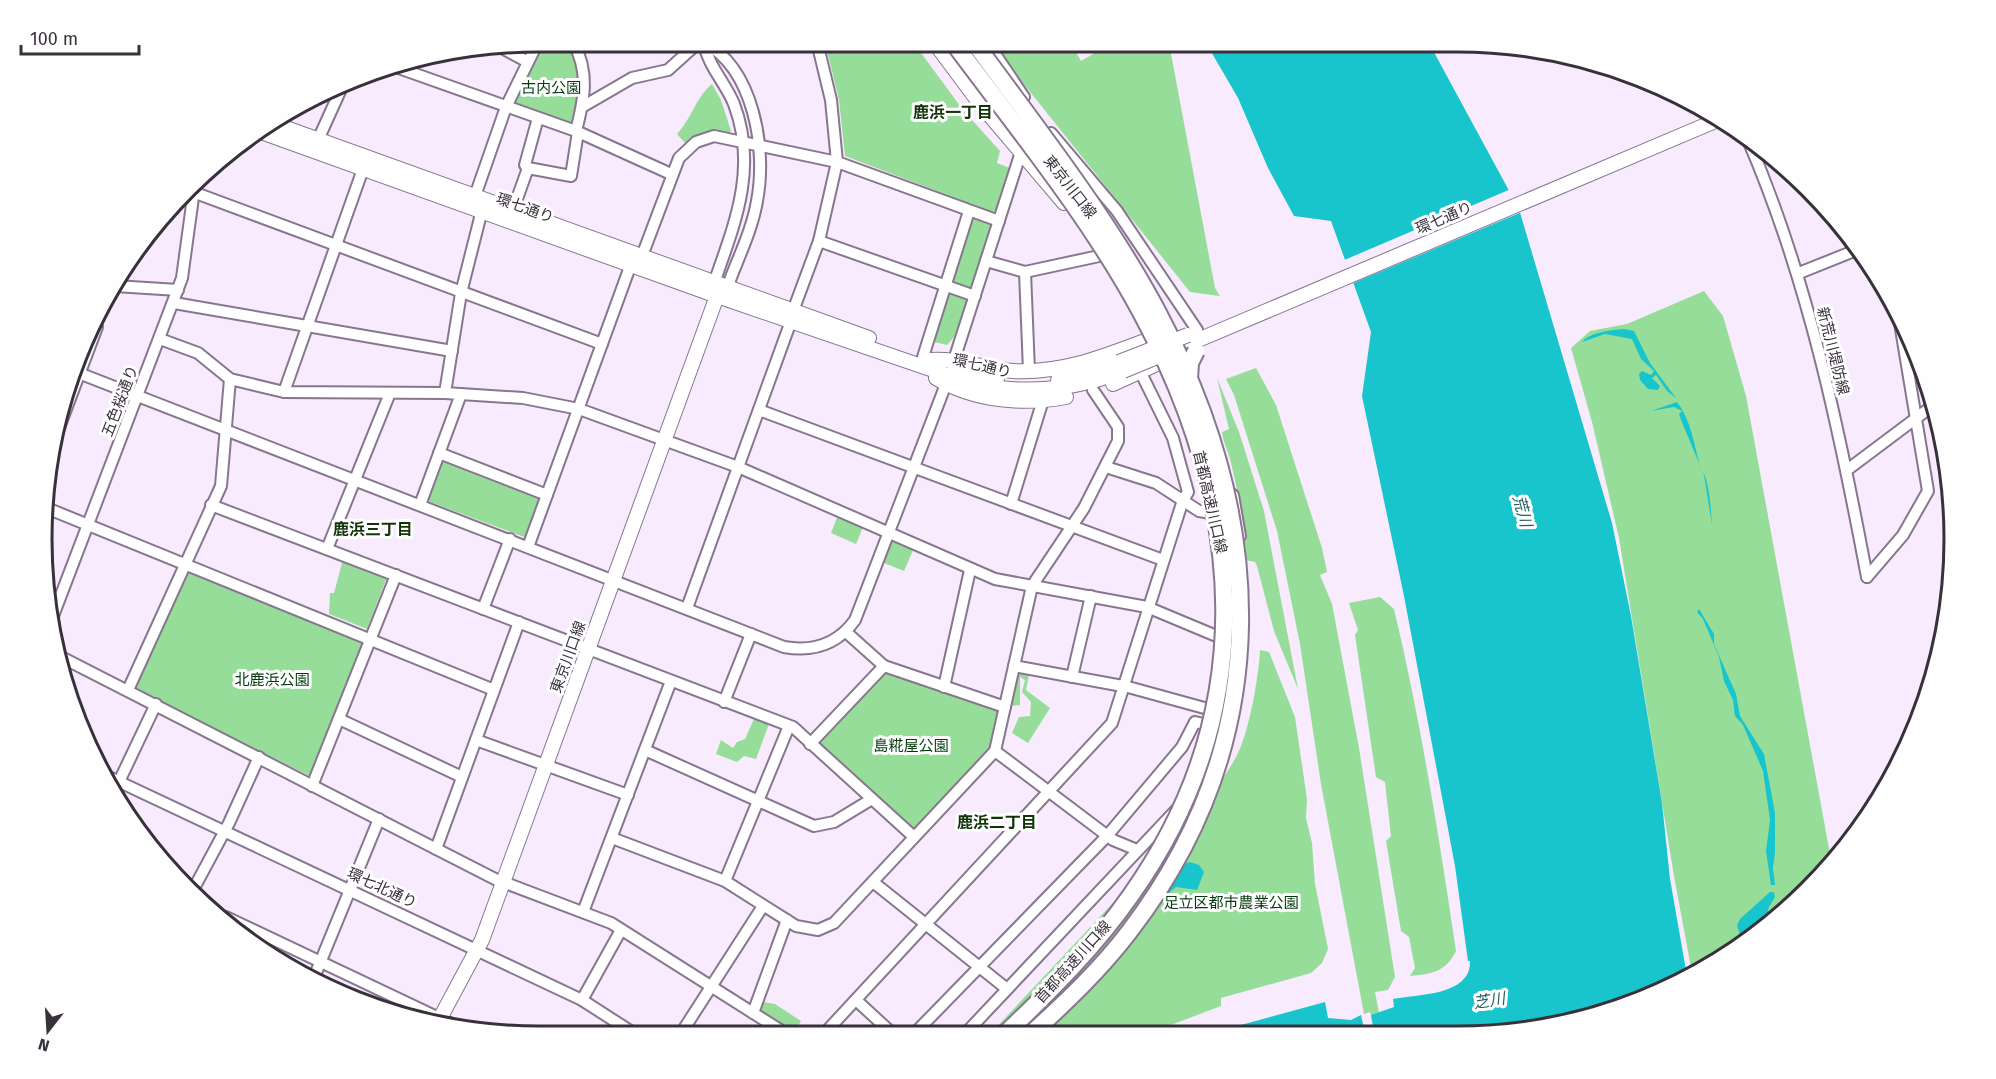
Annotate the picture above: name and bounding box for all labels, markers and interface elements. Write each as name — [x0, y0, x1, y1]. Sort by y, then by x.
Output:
scale bar — [21, 18, 140, 56]
text: 100 m — [30, 28, 78, 50]
park label: 古内公園 — [521, 79, 581, 97]
district label: 鹿浜一丁目 — [913, 103, 993, 122]
street label: 東京川口線 — [1040, 152, 1100, 222]
street label: 環七通り — [494, 189, 556, 227]
street label: 環七通り — [1413, 198, 1475, 238]
street label: 新荒川堤防線 — [1813, 305, 1853, 397]
street label: 環七通り — [951, 350, 1013, 382]
street label: 五色桜通り — [98, 363, 142, 439]
street label: 首都高速川口線 — [1189, 449, 1231, 555]
water label: 荒川 — [1509, 493, 1536, 531]
district label: 鹿浜三丁目 — [333, 520, 413, 539]
street label: 東京川口線 — [547, 619, 589, 695]
park label: 北鹿浜公園 — [234, 671, 310, 689]
park label: 島糀屋公園 — [873, 737, 949, 755]
district label: 鹿浜二丁目 — [957, 813, 1037, 832]
street label: 環七北通り — [344, 864, 420, 912]
park label: 足立区都市農業公園 — [1163, 894, 1299, 912]
street label: 首都高速川口線 — [1031, 917, 1115, 1007]
water label: 芝川 — [1472, 988, 1508, 1012]
north arrow — [18, 1001, 78, 1061]
text: N — [36, 1034, 52, 1056]

